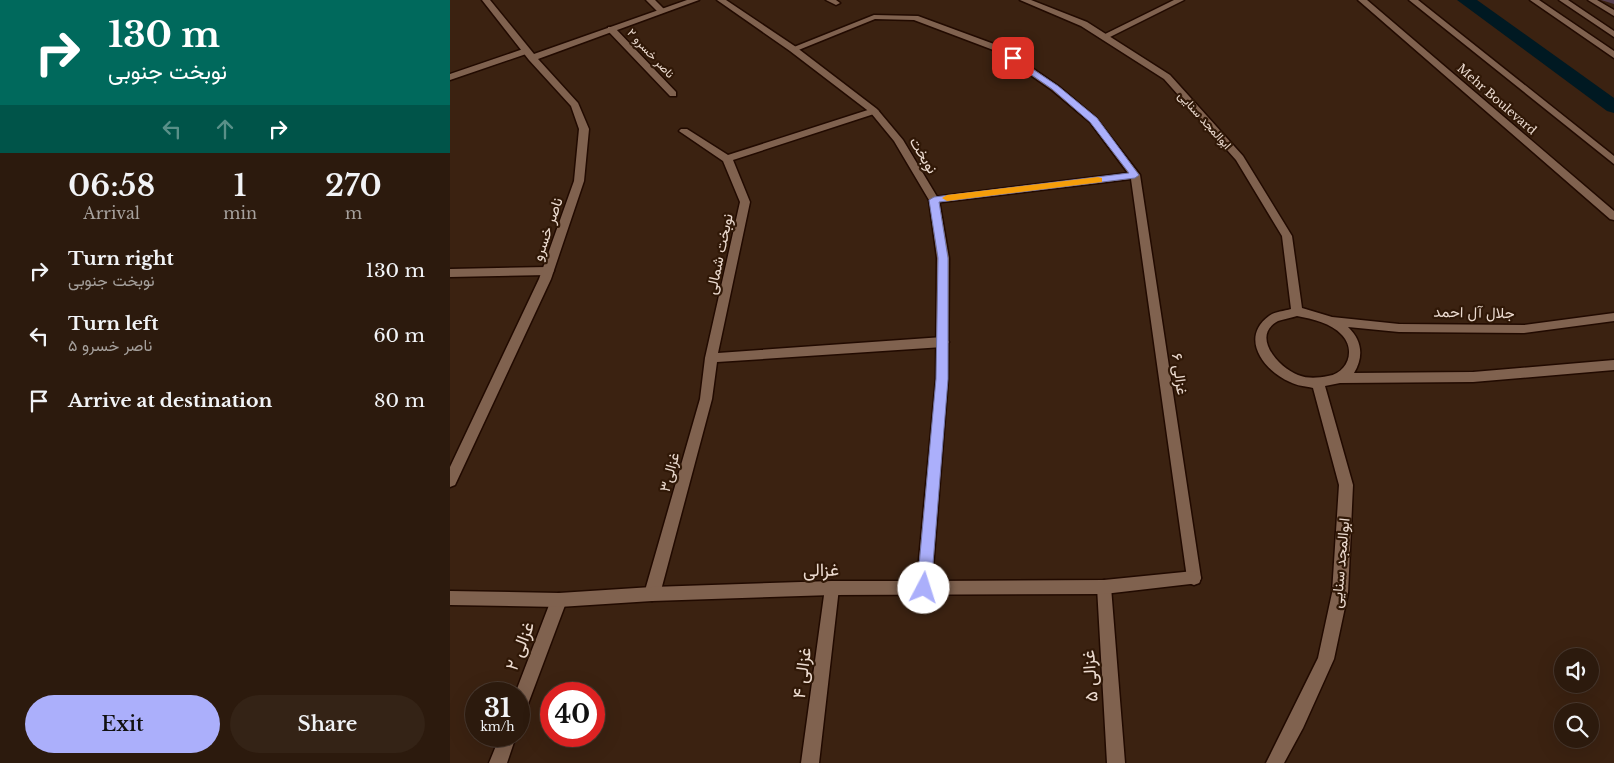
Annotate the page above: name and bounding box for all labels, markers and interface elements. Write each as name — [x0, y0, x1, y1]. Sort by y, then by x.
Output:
text: 130 m — [108, 13, 220, 56]
icon: right — [25, 20, 90, 85]
street label: ناصر خسرو ۲ — [624, 25, 678, 82]
pin — [992, 37, 1034, 79]
icon: arrive — [999, 44, 1027, 72]
text: نوبخت جنوبی — [108, 58, 227, 85]
street label: Mehr Boulevard — [1454, 61, 1540, 137]
street label: ابوالمجد سنایی — [1174, 88, 1235, 153]
icon: left — [158, 115, 186, 143]
icon: ahead — [211, 115, 239, 143]
icon: right — [264, 115, 292, 143]
street label: نوبخت — [906, 133, 942, 177]
text: 06:58 — [68, 167, 155, 204]
text: 1 — [234, 167, 247, 204]
text: 270 — [325, 167, 382, 204]
street label: ناصر خسرو — [527, 195, 567, 263]
text: Arrival — [83, 203, 140, 223]
text: min — [223, 203, 257, 223]
text: m — [345, 203, 362, 223]
street label: نوبخت شمالی — [701, 212, 738, 296]
text: Turn right — [68, 247, 174, 270]
icon: right — [25, 257, 53, 285]
text: 130 m — [365, 259, 425, 282]
text: نوبخت جنوبی — [68, 270, 155, 290]
street label: جلال آل احمد — [1433, 302, 1515, 322]
text: Turn left — [68, 312, 159, 335]
icon: left — [25, 322, 53, 350]
text: 60 m — [373, 324, 425, 347]
text: ناصر خسرو ۵ — [68, 335, 152, 355]
street label: غزالی ۶ — [1167, 352, 1192, 396]
icon: arrive — [25, 387, 53, 415]
text: Arrive at destination — [68, 389, 272, 412]
text: 80 m — [374, 389, 425, 412]
street label: غزالی۳ — [655, 450, 684, 494]
street label: ابوالمجد سنایی — [1327, 517, 1354, 609]
street label: غزالی — [803, 559, 839, 581]
position arrow — [897, 561, 949, 613]
street label: غزالی ۲ — [501, 618, 539, 674]
street label: غزالی ۴ — [788, 646, 816, 700]
map controls — [1554, 648, 1599, 748]
button: sound — [1554, 648, 1599, 693]
street label: غزالی ۵ — [1077, 649, 1103, 703]
speed limit sign: 40 — [540, 682, 605, 747]
text: 31 — [484, 693, 511, 724]
button: Exit — [25, 695, 220, 753]
button: Share — [230, 695, 425, 753]
button: search — [1554, 703, 1599, 748]
text: km/h — [480, 719, 515, 734]

